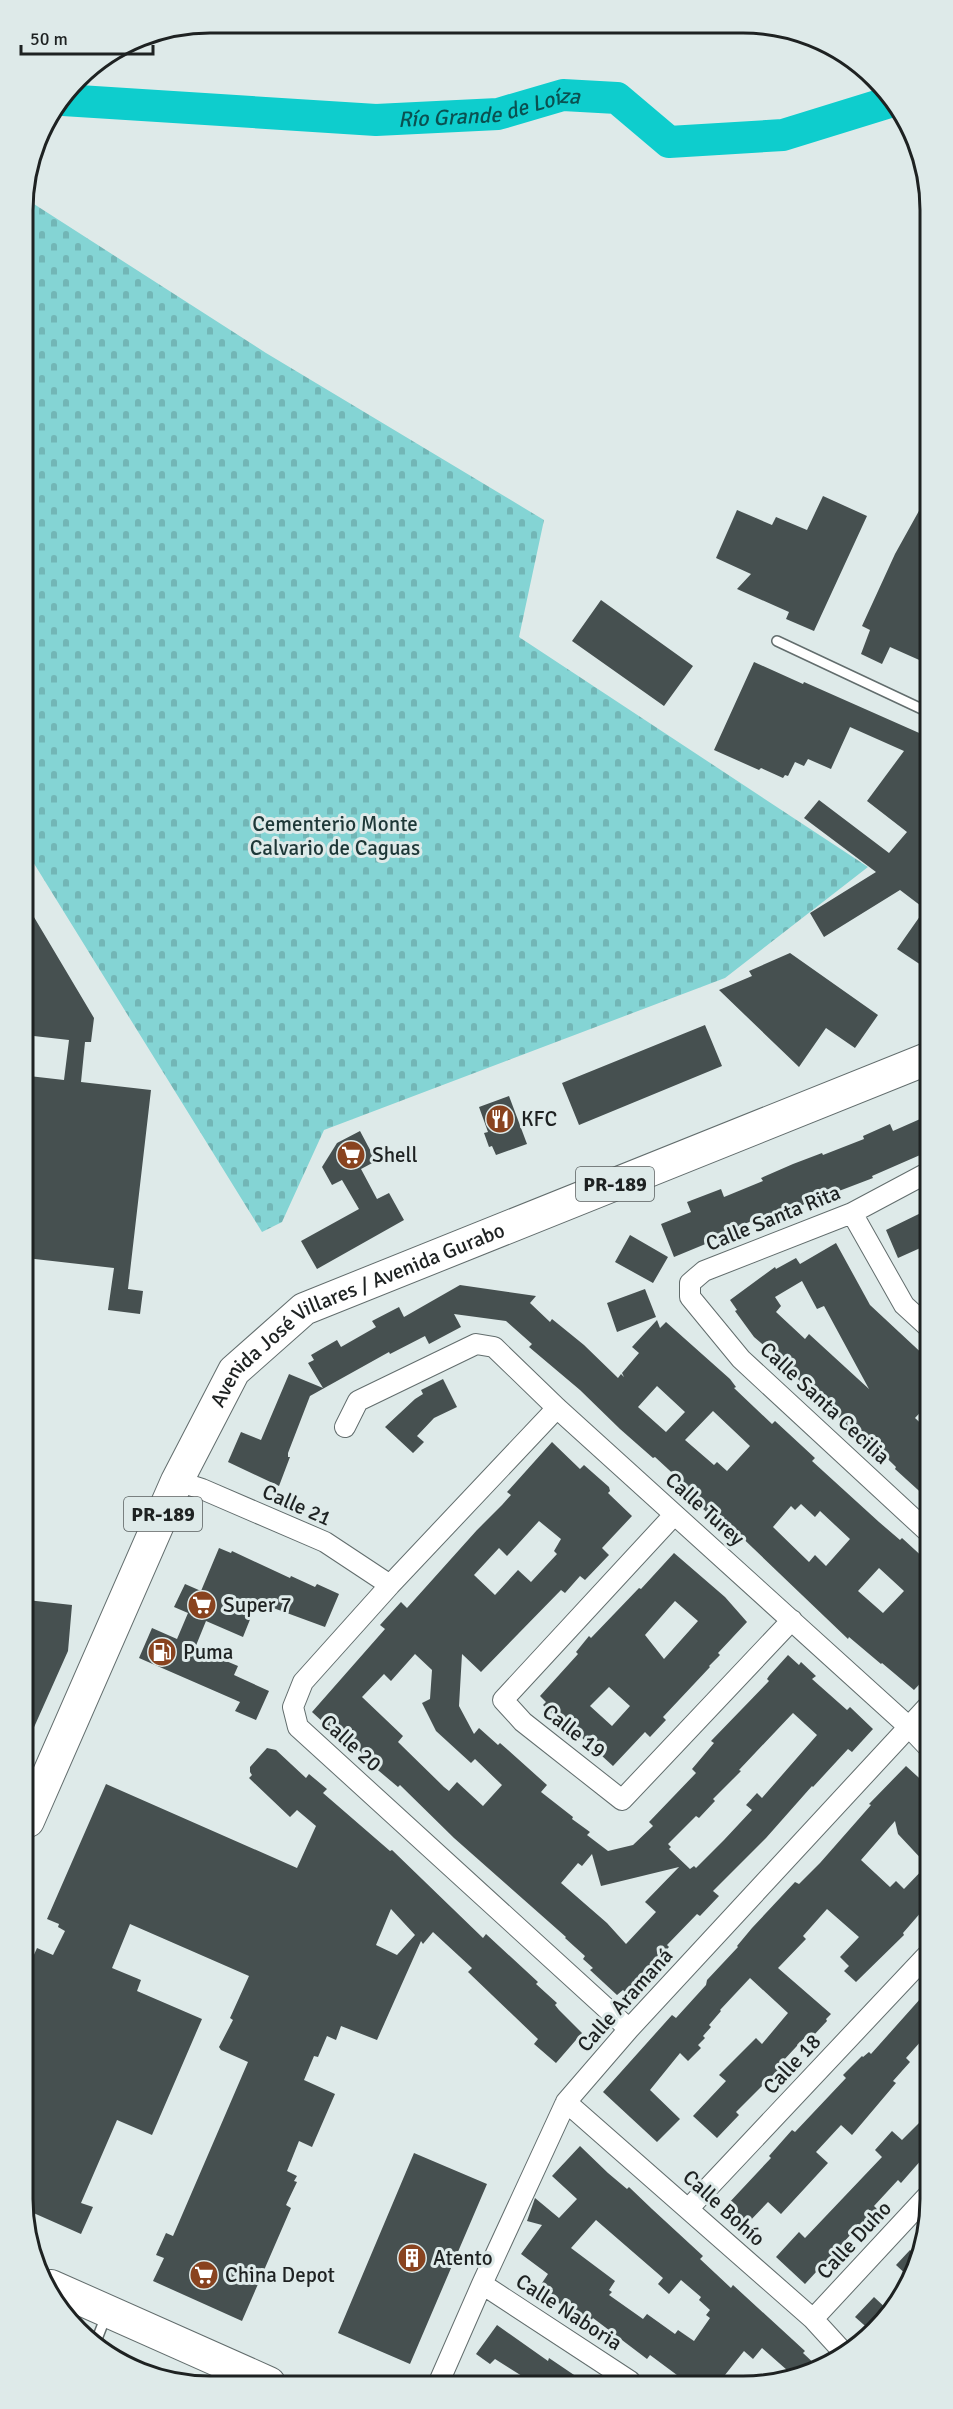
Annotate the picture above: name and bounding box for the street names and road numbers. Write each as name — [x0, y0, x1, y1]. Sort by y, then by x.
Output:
road number: PR-189 — [576, 1167, 654, 1201]
street label: Calle Santa Rita — [702, 1179, 844, 1257]
street label: Avenida José Villares / Avenida Gurabo — [205, 1217, 508, 1411]
street label: Calle Santa Cecilia — [755, 1336, 895, 1470]
street label: Calle Turey — [660, 1467, 750, 1551]
street label: Calle 21 — [258, 1478, 336, 1532]
road number: PR-189 — [124, 1497, 202, 1531]
street label: Calle 19 — [537, 1698, 611, 1764]
street label: Calle 20 — [315, 1709, 387, 1777]
street label: Calle Aramaná — [572, 1943, 678, 2057]
street label: Calle 18 — [758, 2028, 826, 2100]
street label: Calle Bohío — [677, 2164, 771, 2252]
street label: Calle Duho — [811, 2195, 897, 2285]
street label: Calle Naboria — [511, 2268, 627, 2356]

